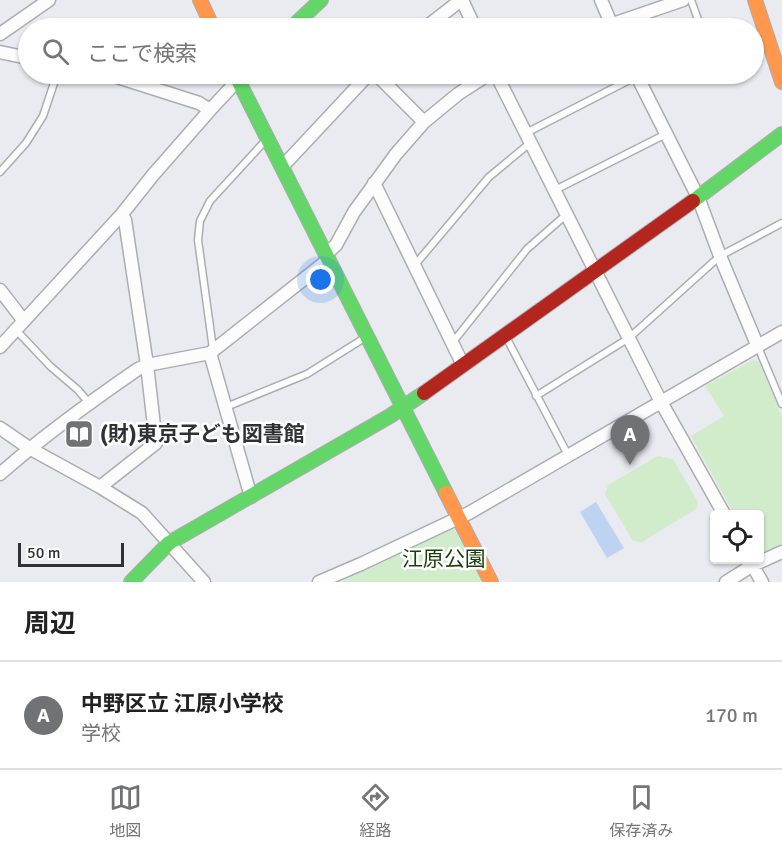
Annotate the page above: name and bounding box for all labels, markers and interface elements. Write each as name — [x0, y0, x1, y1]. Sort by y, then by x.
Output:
search box — [18, 18, 764, 84]
icon: search — [39, 35, 72, 68]
text: ここで検索 — [87, 40, 197, 67]
your location — [306, 265, 335, 294]
pin: A — [610, 416, 650, 465]
library icon: (財)東京子ども図書館 — [63, 418, 95, 450]
place label: (財)東京子ども図書館 — [100, 421, 305, 447]
map controls — [710, 510, 764, 564]
button: locate — [710, 510, 764, 564]
scale bar — [18, 540, 124, 568]
text: 50 m — [27, 543, 61, 563]
park label: 江原公園 — [402, 546, 486, 572]
text: 周辺 — [24, 608, 76, 640]
text: 中野区立 江原小学校 — [81, 690, 284, 717]
text: A — [37, 703, 50, 728]
text: 170 m — [705, 703, 758, 728]
text: 学校 — [81, 721, 121, 746]
tab: 地図 — [109, 781, 142, 841]
tab: 経路 — [359, 781, 392, 841]
tab: 保存済み — [609, 781, 673, 841]

